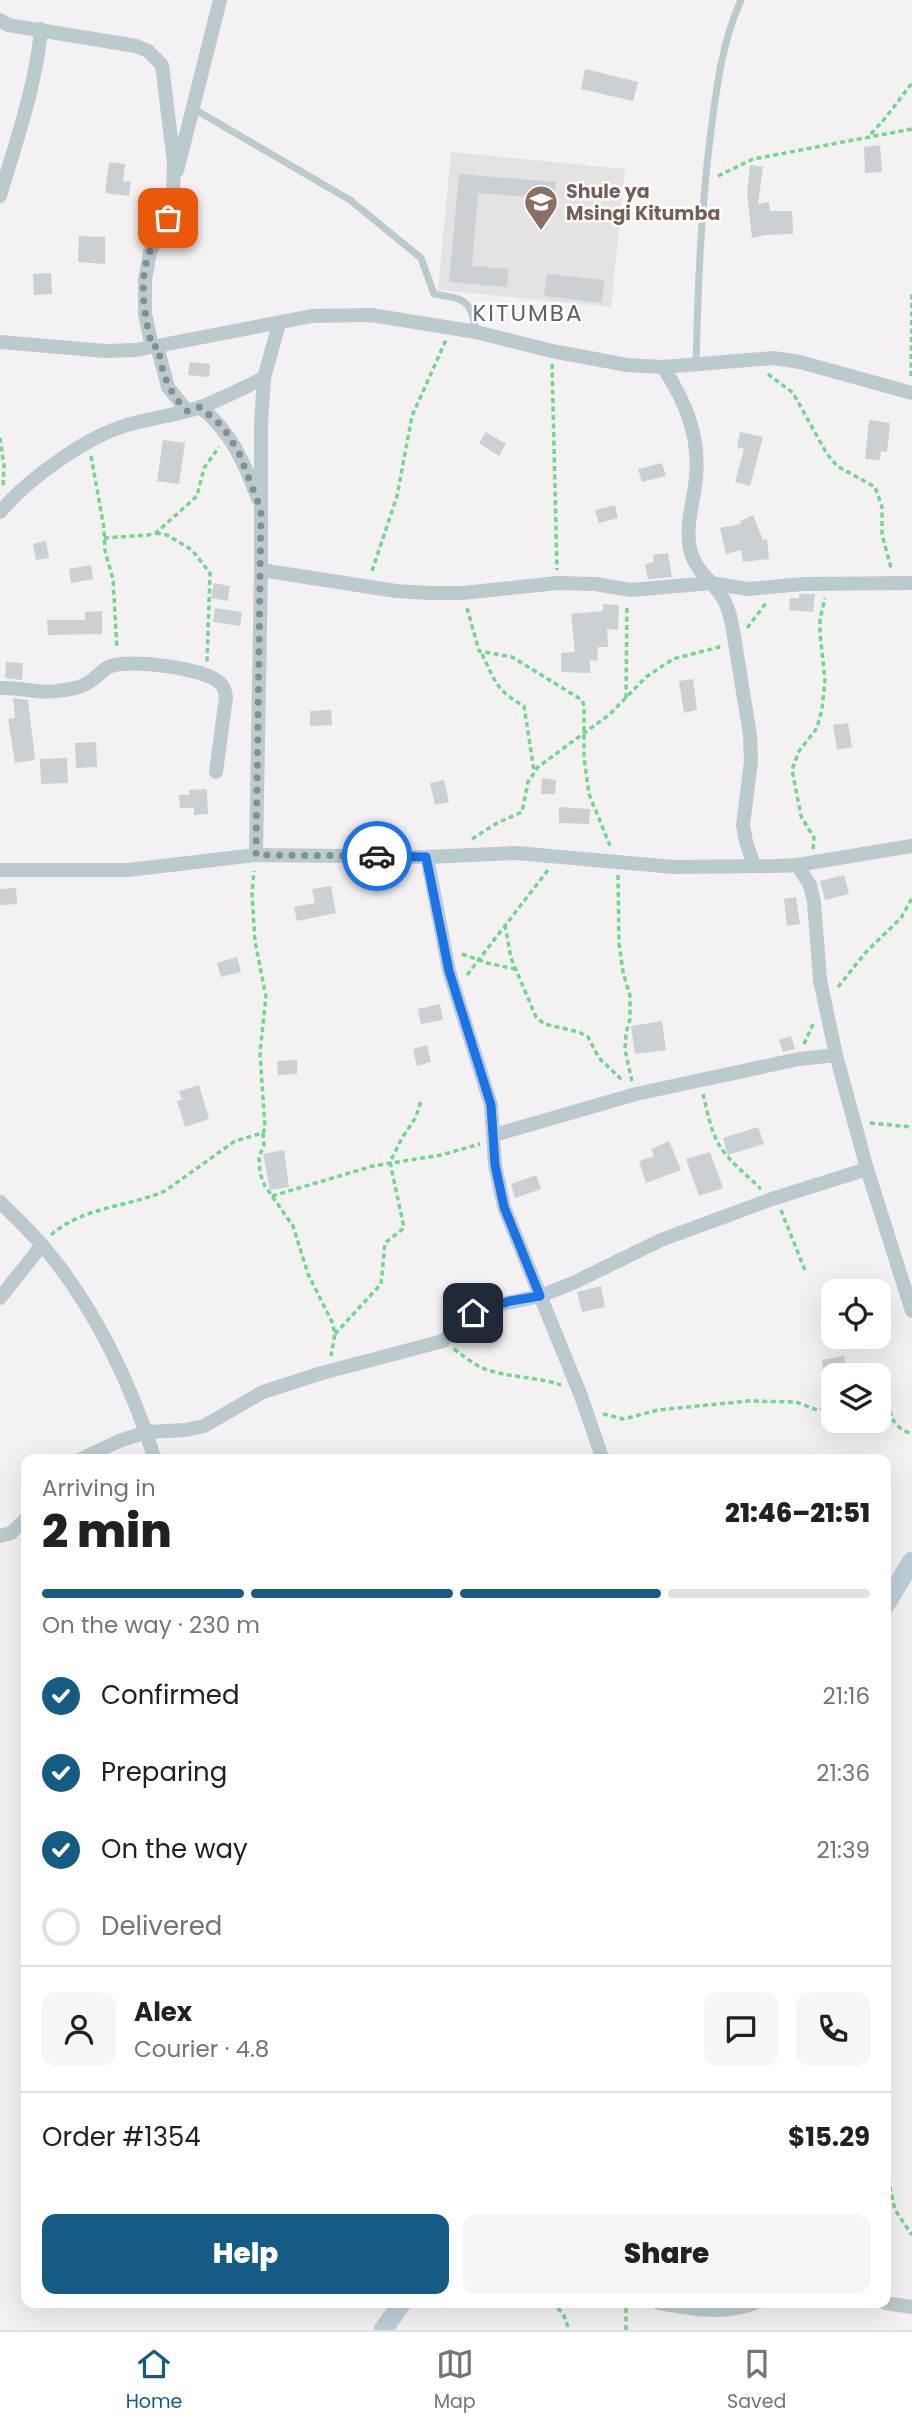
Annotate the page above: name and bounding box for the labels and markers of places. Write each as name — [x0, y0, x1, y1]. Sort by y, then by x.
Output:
place label: Shule ya Msingi Kitumba — [566, 178, 720, 227]
school or university icon: Shule ya Msingi Kitumba — [522, 183, 560, 232]
pin — [138, 188, 198, 248]
pin — [443, 1283, 503, 1343]

